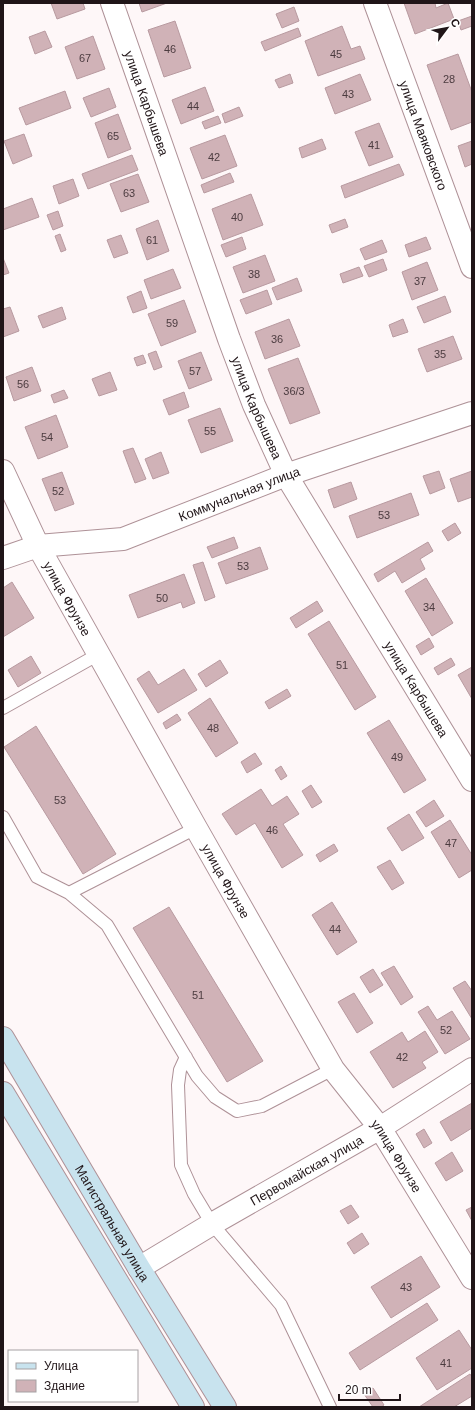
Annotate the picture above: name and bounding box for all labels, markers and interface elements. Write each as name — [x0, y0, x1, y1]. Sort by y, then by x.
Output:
north arrow — [427, 8, 467, 48]
text: С — [448, 16, 463, 29]
house number: 46 — [164, 43, 176, 55]
house number: 45 — [330, 48, 342, 60]
street label: улица Карбышева — [121, 49, 172, 158]
house number: 67 — [79, 52, 91, 64]
house number: 28 — [443, 73, 455, 85]
street label: улица Маяковского — [396, 79, 450, 192]
house number: 43 — [342, 88, 354, 100]
house number: 44 — [187, 100, 199, 112]
house number: 65 — [107, 130, 119, 142]
house number: 41 — [368, 139, 380, 151]
house number: 42 — [208, 151, 220, 163]
house number: 63 — [123, 187, 135, 199]
house number: 40 — [231, 211, 243, 223]
house number: 61 — [146, 234, 158, 246]
house number: 38 — [248, 268, 260, 280]
house number: 37 — [414, 275, 426, 287]
house number: 59 — [166, 317, 178, 329]
house number: 36 — [271, 333, 283, 345]
house number: 35 — [434, 348, 446, 360]
street label: улица Карбышева — [228, 355, 285, 462]
house number: 57 — [189, 365, 201, 377]
house number: 56 — [17, 378, 29, 390]
house number: 36/3 — [283, 385, 305, 397]
house number: 55 — [204, 425, 216, 437]
house number: 54 — [41, 431, 53, 443]
street label: Коммунальная улица — [176, 464, 303, 524]
house number: 52 — [52, 485, 64, 497]
house number: 53 — [378, 509, 390, 521]
street label: улица Фрунзе — [40, 559, 94, 639]
house number: 53 — [237, 560, 249, 572]
house number: 50 — [156, 592, 168, 604]
house number: 34 — [423, 601, 435, 613]
street label: улица Карбышева — [381, 638, 451, 741]
house number: 51 — [336, 659, 348, 671]
house number: 48 — [207, 722, 219, 734]
house number: 49 — [391, 751, 403, 763]
house number: 53 — [54, 794, 66, 806]
house number: 46 — [266, 824, 278, 836]
house number: 47 — [445, 837, 457, 849]
street label: улица Фрунзе — [199, 841, 253, 921]
house number: 44 — [329, 923, 341, 935]
house number: 51 — [192, 989, 204, 1001]
house number: 52 — [440, 1024, 452, 1036]
house number: 42 — [396, 1051, 408, 1063]
street label: улица Фрунзе — [368, 1116, 425, 1195]
street label: Первомайская улица — [248, 1132, 366, 1209]
street label: Магистральная улица — [72, 1163, 153, 1285]
house number: 43 — [400, 1281, 412, 1293]
legend — [8, 1350, 138, 1402]
house number: 41 — [440, 1357, 452, 1369]
text: Улица — [44, 1359, 78, 1373]
scale bar — [339, 1376, 400, 1402]
text: Здание — [44, 1379, 85, 1393]
text: 20 m — [345, 1383, 372, 1397]

